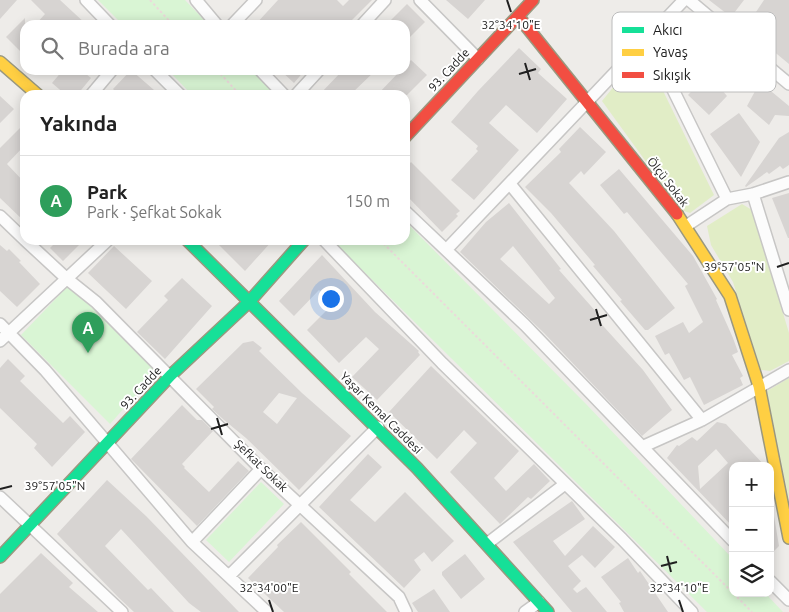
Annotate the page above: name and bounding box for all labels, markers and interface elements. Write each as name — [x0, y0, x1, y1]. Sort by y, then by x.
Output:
legend — [612, 12, 776, 92]
text: 32°34'10"E — [482, 18, 541, 31]
search box — [20, 20, 410, 75]
text: Akıcı — [653, 22, 682, 38]
icon: search — [38, 34, 66, 62]
text: Burada ara — [78, 37, 170, 59]
text: Yavaş — [653, 44, 688, 60]
street label: 93. Cadde — [426, 46, 472, 94]
text: Sıkışık — [653, 67, 691, 83]
text: Yakında — [40, 111, 117, 135]
street label: Ölçü Sokak — [645, 154, 692, 209]
text: Park — [87, 181, 127, 203]
text: A — [50, 192, 62, 210]
text: 150 m — [345, 192, 390, 210]
text: Park · Şefkat Sokak — [87, 203, 222, 221]
text: 39°57'05"N — [704, 260, 764, 273]
your location — [318, 286, 344, 312]
pin: A — [72, 312, 104, 353]
street label: 93. Cadde — [118, 364, 164, 412]
street label: Yaşar Kemal Caddesi — [338, 369, 425, 456]
street label: Şefkat Sokak — [232, 437, 291, 494]
map controls — [729, 462, 774, 597]
button: + — [729, 462, 774, 507]
text: 39°57'05"N — [25, 479, 85, 492]
button: − — [729, 507, 774, 552]
button: layers — [729, 552, 774, 597]
text: 32°34'00"E — [240, 581, 299, 594]
text: 32°34'10"E — [650, 581, 709, 594]

